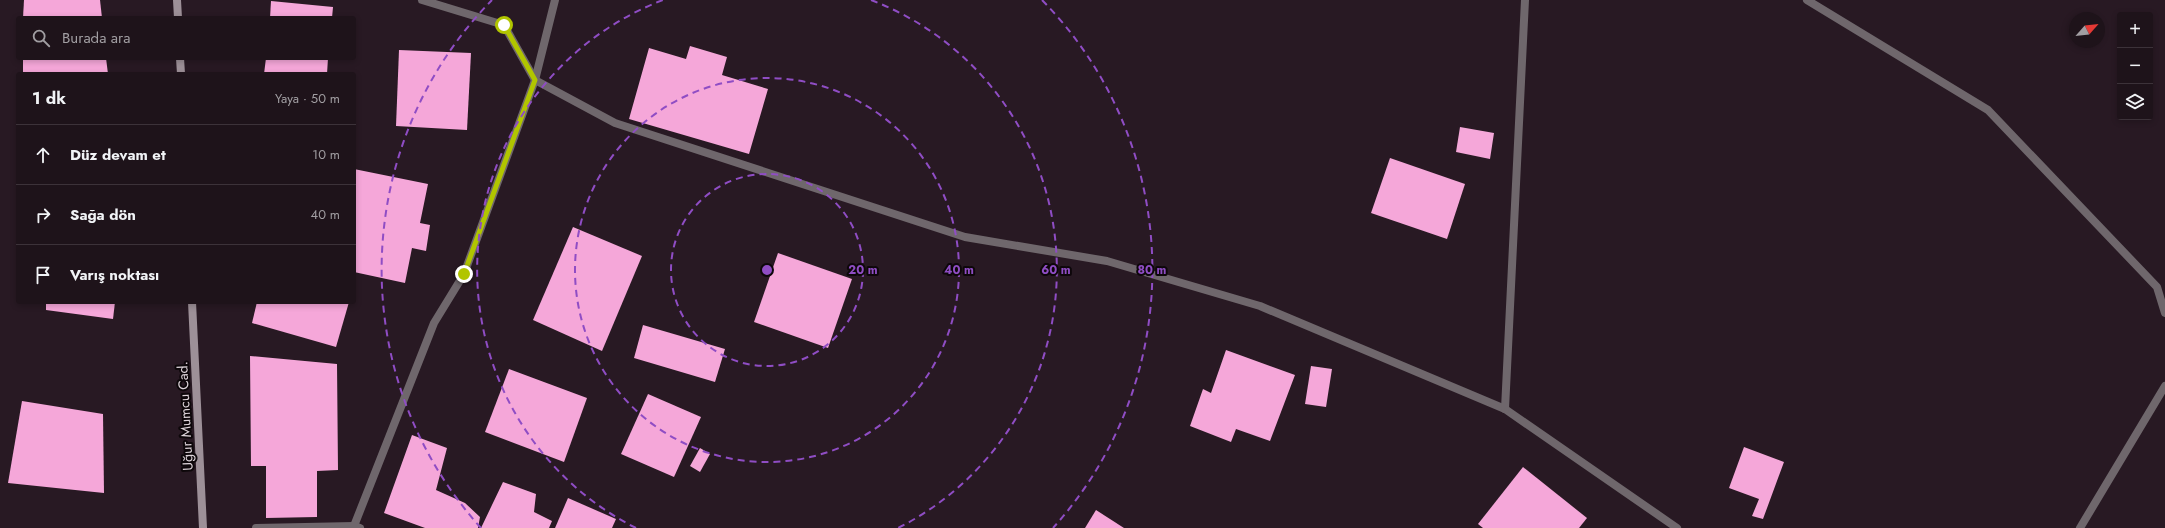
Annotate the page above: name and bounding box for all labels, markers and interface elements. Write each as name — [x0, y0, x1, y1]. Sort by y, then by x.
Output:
north arrow — [2069, 12, 2105, 48]
map controls — [2117, 12, 2153, 120]
button: + — [2117, 12, 2153, 48]
search box — [16, 16, 356, 60]
route start — [495, 16, 513, 34]
icon: search — [30, 27, 52, 49]
text: Burada ara — [62, 27, 130, 49]
button: − — [2117, 48, 2153, 84]
button: layers — [2117, 84, 2153, 120]
text: 1 dk — [32, 86, 66, 110]
text: Yaya · 50 m — [275, 89, 340, 108]
icon: ahead — [32, 144, 54, 166]
text: Düz devam et — [70, 144, 166, 166]
text: 10 m — [312, 145, 340, 164]
icon: right — [32, 204, 54, 226]
text: Sağa dön — [70, 204, 136, 226]
text: 40 m — [311, 205, 340, 224]
text: 20 m — [848, 261, 878, 279]
text: 40 m — [944, 261, 974, 279]
text: 60 m — [1041, 261, 1071, 279]
text: 80 m — [1138, 261, 1167, 279]
centre of rings — [760, 263, 774, 277]
icon: arrive — [32, 264, 54, 286]
text: Varış noktası — [70, 264, 159, 286]
route end — [455, 265, 473, 283]
street label: Uğur Mumcu Cad. — [172, 361, 198, 471]

